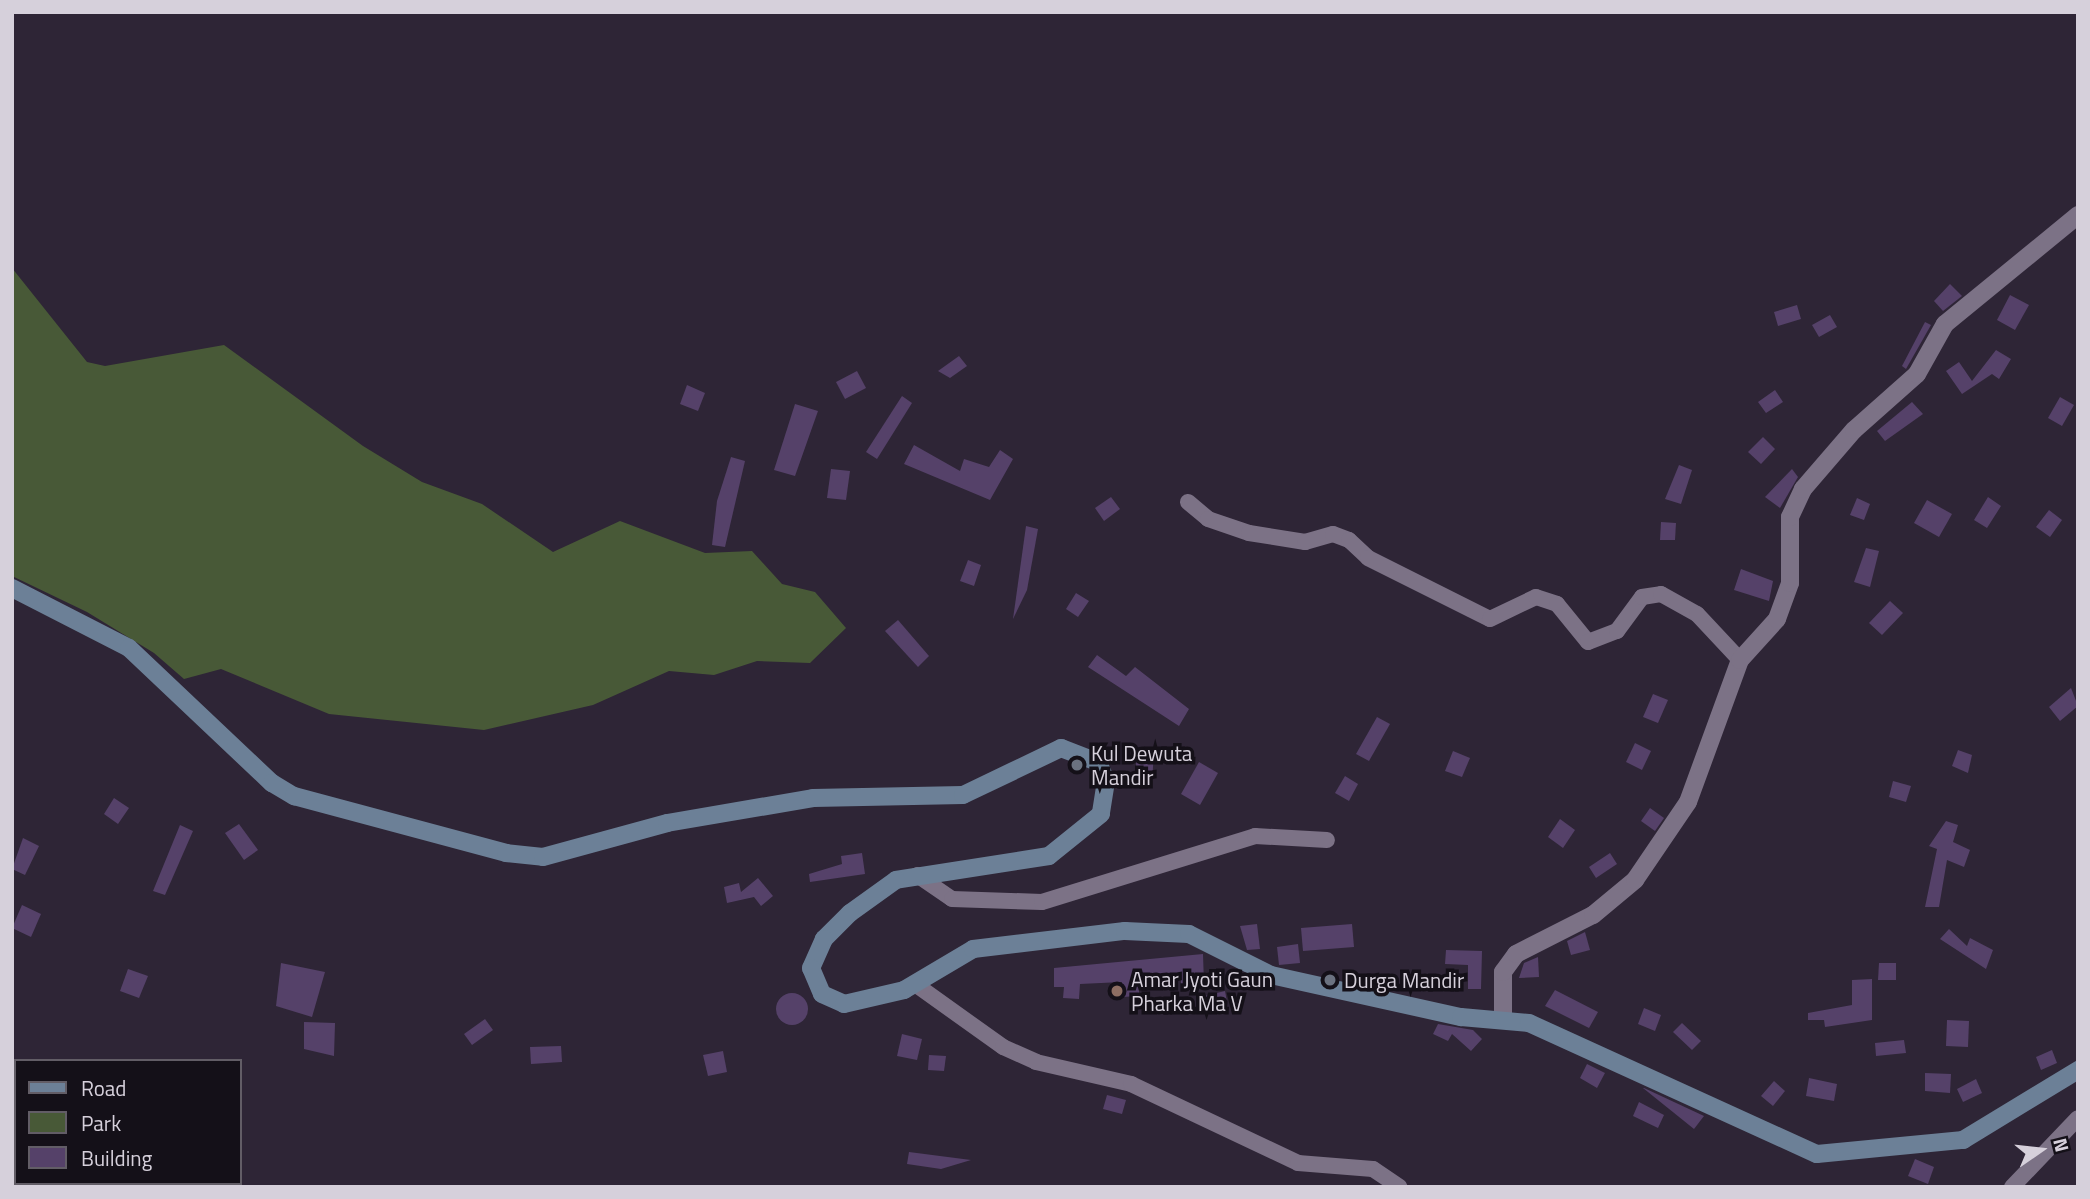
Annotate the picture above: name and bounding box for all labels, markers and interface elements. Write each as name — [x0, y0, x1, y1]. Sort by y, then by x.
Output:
place label: Kul Dewuta Mandir — [1091, 740, 1192, 790]
marker: Kul Dewuta Mandir — [1069, 757, 1085, 773]
place label: Amar Jyoti Gaun Pharka Ma V — [1131, 966, 1273, 1016]
place label: Durga Mandir — [1344, 967, 1464, 993]
marker: Durga Mandir — [1322, 972, 1338, 988]
marker: Amar Jyoti Gaun Pharka Ma V — [1109, 983, 1125, 999]
legend — [14, 1059, 242, 1185]
text: Road — [81, 1072, 126, 1104]
text: Park — [81, 1107, 121, 1139]
north arrow — [2006, 1115, 2076, 1185]
text: N — [2046, 1135, 2078, 1155]
text: Building — [81, 1142, 152, 1174]

